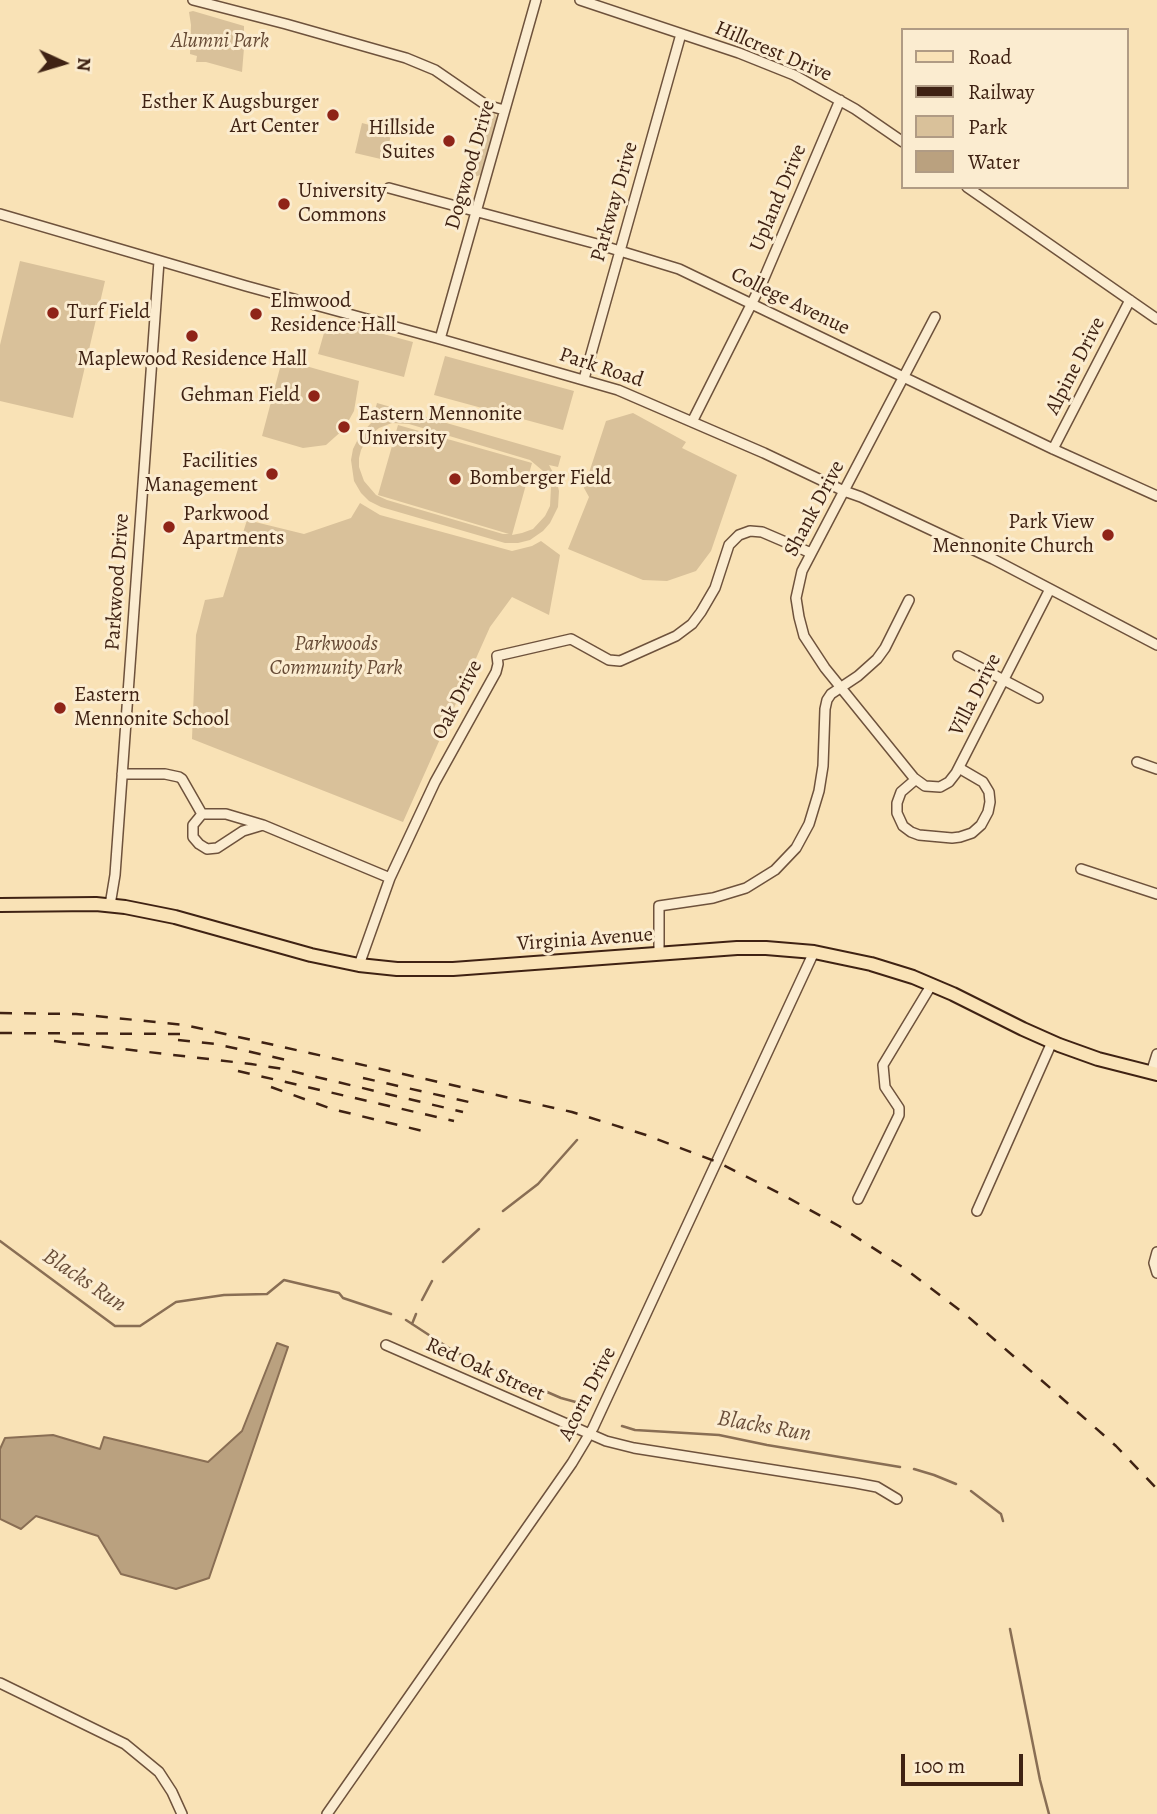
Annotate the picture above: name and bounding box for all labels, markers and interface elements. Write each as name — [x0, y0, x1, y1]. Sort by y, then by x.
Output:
street label: Hillcrest Drive — [711, 16, 835, 88]
north arrow — [28, 28, 98, 98]
legend — [902, 28, 1129, 189]
park label: Alumni Park — [171, 29, 269, 55]
text: Road — [968, 43, 1012, 71]
text: N — [70, 57, 97, 72]
text: Railway — [968, 78, 1034, 106]
place label: Esther K Augsburger Art Center — [141, 90, 319, 140]
street label: Dogwood Drive — [440, 97, 502, 233]
marker: Esther K Augsburger Art Center — [325, 107, 341, 123]
text: Park — [968, 113, 1007, 141]
place label: Hillside Suites — [368, 116, 435, 166]
marker: Hillside Suites — [441, 133, 457, 149]
street label: Parkway Drive — [586, 139, 644, 265]
street label: Upland Drive — [745, 141, 813, 255]
text: Water — [968, 148, 1020, 176]
place label: University Commons — [298, 179, 387, 229]
marker: University Commons — [276, 196, 292, 212]
street label: College Avenue — [726, 262, 854, 342]
place label: Elmwood Residence Hall — [270, 289, 396, 339]
place label: Turf Field — [67, 300, 150, 326]
marker: Turf Field — [45, 305, 61, 321]
marker: Elmwood Residence Hall — [248, 306, 264, 322]
street label: Alpine Drive — [1041, 313, 1111, 419]
marker: Maplewood Residence Hall — [184, 328, 200, 344]
street label: Park Road — [556, 343, 646, 393]
place label: Maplewood Residence Hall — [77, 347, 307, 373]
place label: Gehman Field — [181, 383, 300, 409]
marker: Gehman Field — [306, 388, 322, 404]
place label: Eastern Mennonite University — [358, 402, 522, 452]
marker: Eastern Mennonite University — [336, 419, 352, 435]
place label: Facilities Management — [144, 449, 258, 499]
street label: Shank Drive — [779, 457, 851, 561]
marker: Facilities Management — [264, 466, 280, 482]
place label: Bomberger Field — [469, 466, 612, 492]
marker: Bomberger Field — [447, 471, 463, 487]
place label: Parkwood Apartments — [183, 502, 284, 552]
place label: Park View Mennonite Church — [932, 510, 1094, 560]
street label: Parkwood Drive — [101, 513, 135, 651]
marker: Parkwood Apartments — [161, 519, 177, 535]
marker: Park View Mennonite Church — [1100, 527, 1116, 543]
park label: Parkwoods Community Park — [269, 632, 403, 682]
street label: Villa Drive — [945, 650, 1007, 740]
street label: Oak Drive — [427, 656, 489, 744]
place label: Eastern Mennonite School — [74, 683, 229, 733]
marker: Eastern Mennonite School — [52, 700, 68, 716]
street label: Virginia Avenue — [516, 923, 654, 957]
water label: Blacks Run — [37, 1243, 131, 1319]
street label: Red Oak Street — [422, 1333, 548, 1407]
street label: Acorn Drive — [554, 1343, 622, 1445]
water label: Blacks Run — [715, 1405, 813, 1449]
scale bar — [905, 1741, 1028, 1785]
text: 100 m — [914, 1752, 965, 1780]

